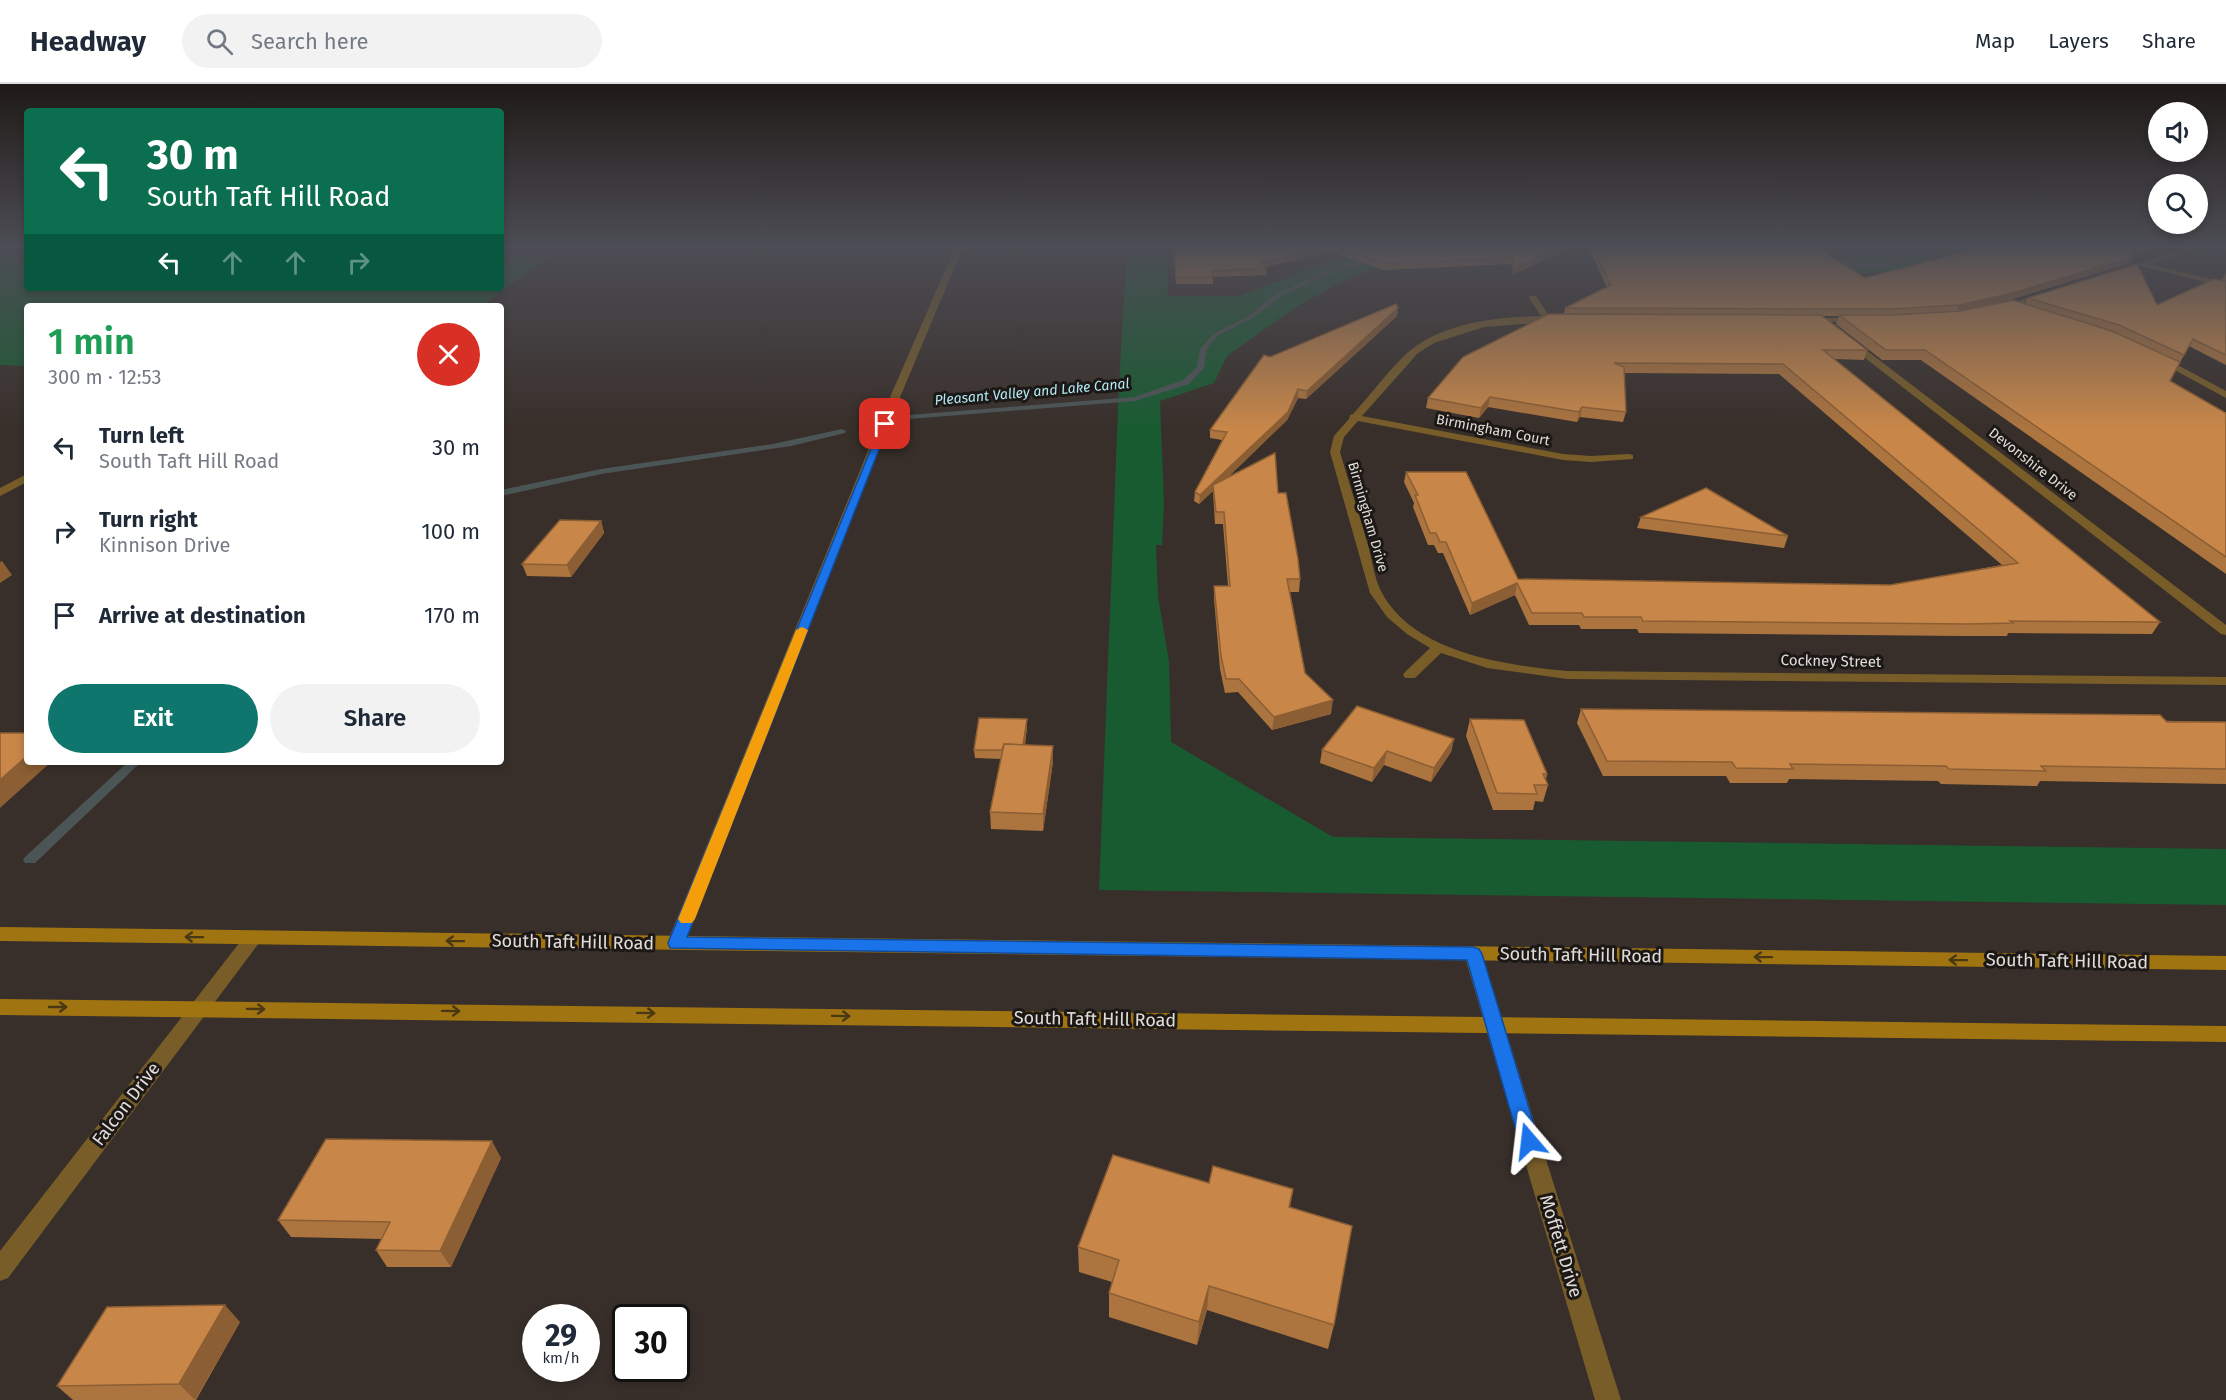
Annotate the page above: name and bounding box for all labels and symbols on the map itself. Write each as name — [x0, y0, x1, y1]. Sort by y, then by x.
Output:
water label: Pleasant Valley and Lake Canal — [934, 375, 1130, 409]
pin — [859, 398, 910, 449]
street label: Birmingham Court — [1435, 411, 1552, 450]
street label: Devonshire Drive — [1985, 424, 2081, 504]
street label: Birmingham Drive — [1344, 460, 1392, 574]
street label: Cockney Street — [1781, 651, 1882, 671]
street label: South Taft Hill Road — [492, 930, 654, 954]
one-way arrow — [185, 931, 205, 943]
one-way arrow — [445, 935, 465, 947]
street label: South Taft Hill Road — [1500, 943, 1662, 967]
street label: South Taft Hill Road — [1986, 949, 2148, 973]
one-way arrow — [1753, 951, 1773, 963]
one-way arrow — [1948, 954, 1968, 966]
one-way arrow — [48, 1001, 68, 1013]
one-way arrow — [246, 1003, 266, 1015]
one-way arrow — [441, 1005, 461, 1017]
street label: South Taft Hill Road — [1014, 1007, 1176, 1031]
one-way arrow — [636, 1008, 656, 1019]
one-way arrow — [831, 1010, 851, 1022]
street label: Falcon Drive — [87, 1058, 165, 1150]
position arrow — [1497, 1109, 1561, 1173]
street label: Moffett Drive — [1535, 1192, 1587, 1300]
speed limit sign: 30 — [612, 1304, 690, 1382]

